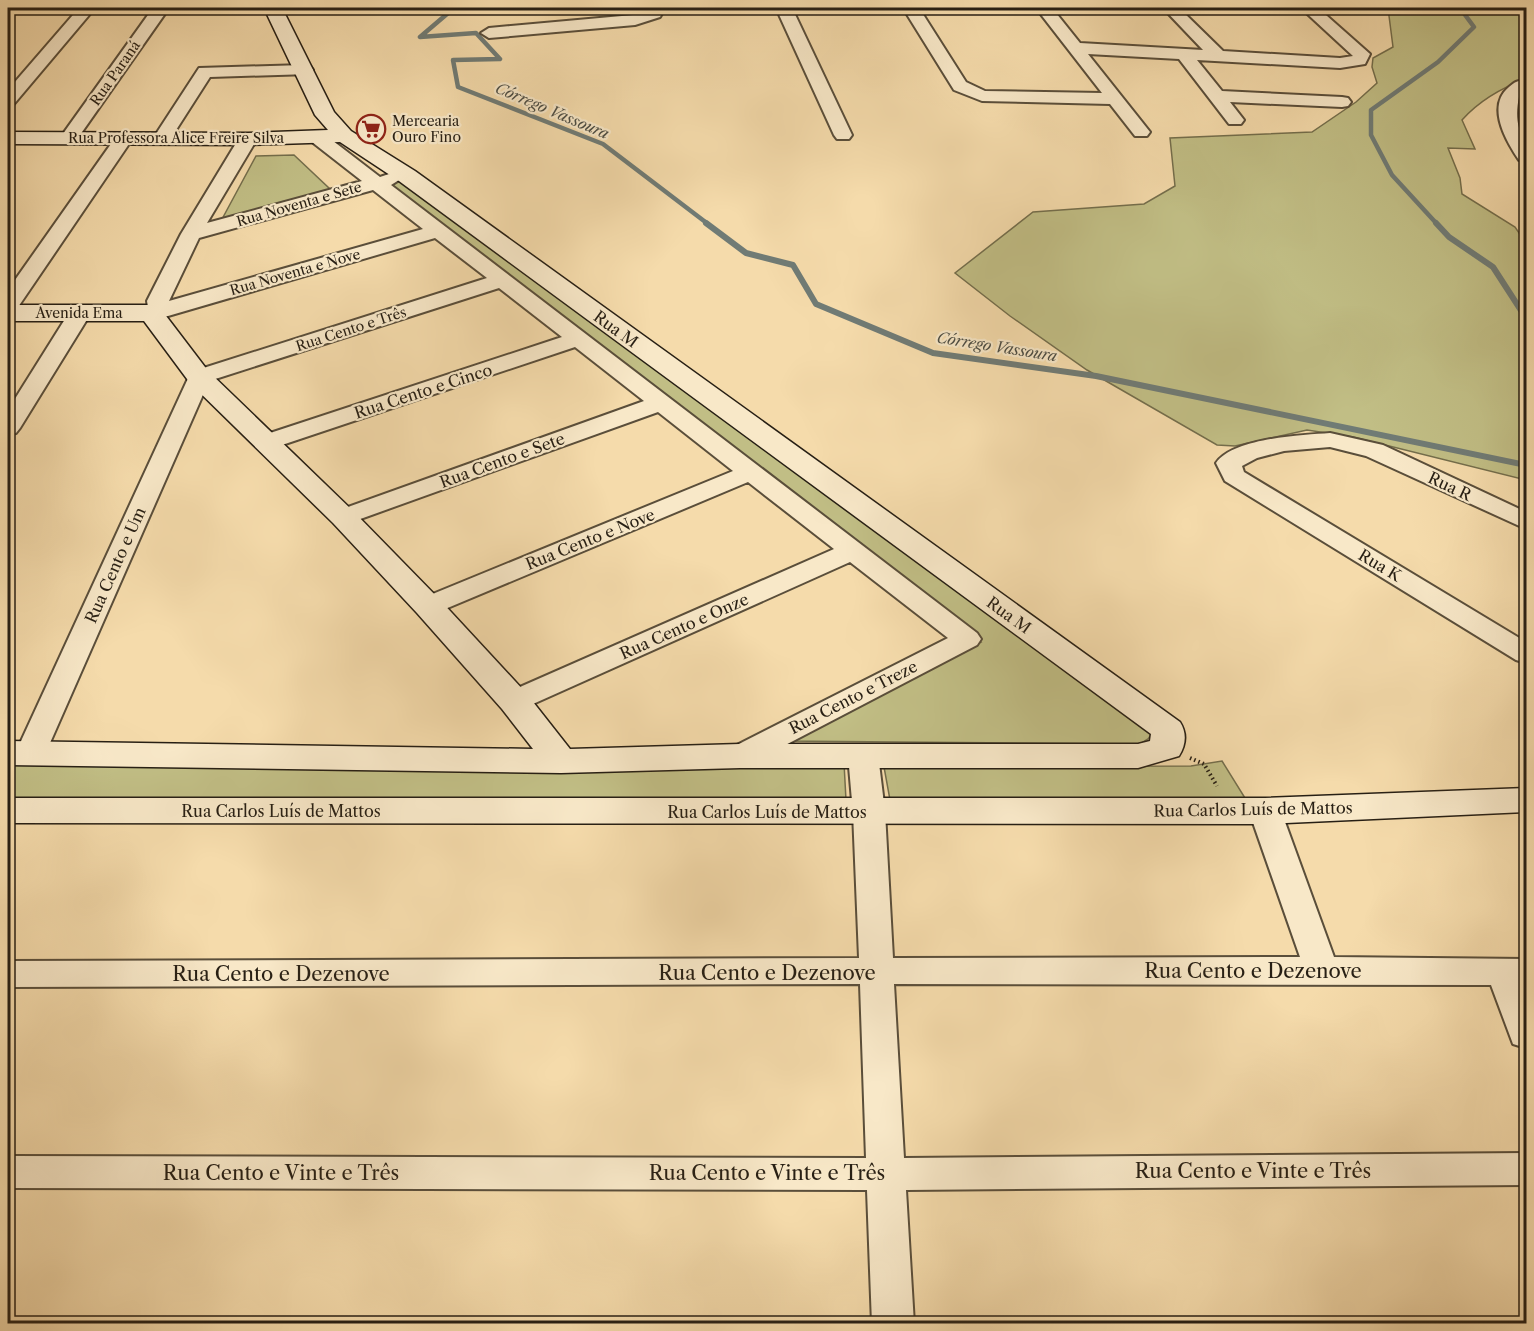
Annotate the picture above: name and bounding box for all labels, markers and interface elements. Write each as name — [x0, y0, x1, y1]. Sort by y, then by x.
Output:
street label: Rua Paraná — [86, 36, 144, 109]
water label: Córrego Vassoura — [493, 78, 612, 143]
place label: Mercearia Ouro Fino — [392, 112, 461, 146]
supermarket icon: Mercearia Ouro Fino — [355, 113, 387, 145]
street label: Rua Professora Alice Freire Silva — [68, 129, 285, 147]
street label: Rua Noventa e Sete — [234, 177, 364, 230]
street label: Rua Noventa e Nove — [228, 245, 362, 299]
street label: Rua Cento e Três — [294, 303, 408, 355]
street label: Avenida Ema — [34, 304, 123, 322]
street label: Rua M — [590, 306, 642, 352]
water label: Córrego Vassoura — [936, 328, 1059, 365]
street label: Rua Cento e Cinco — [352, 359, 495, 423]
street label: Rua Cento e Sete — [437, 428, 567, 492]
street label: Rua R — [1425, 467, 1476, 505]
street label: Rua Cento e Um — [80, 504, 150, 626]
street label: Rua Cento e Nove — [522, 504, 658, 574]
street label: Rua K — [1355, 544, 1406, 586]
street label: Rua Cento e Onze — [617, 589, 752, 663]
street label: Rua M — [983, 592, 1035, 638]
street label: Rua Cento e Treze — [785, 656, 921, 738]
street label: Rua Carlos Luís de Mattos — [1153, 797, 1353, 821]
street label: Rua Carlos Luís de Mattos — [181, 801, 381, 821]
street label: Rua Carlos Luís de Mattos — [667, 802, 867, 822]
street label: Rua Cento e Dezenove — [1144, 959, 1362, 983]
street label: Rua Cento e Dezenove — [658, 961, 876, 985]
street label: Rua Cento e Dezenove — [172, 962, 390, 986]
street label: Rua Cento e Vinte e Três — [1135, 1159, 1371, 1183]
street label: Rua Cento e Vinte e Três — [163, 1161, 399, 1185]
street label: Rua Cento e Vinte e Três — [649, 1161, 885, 1185]

